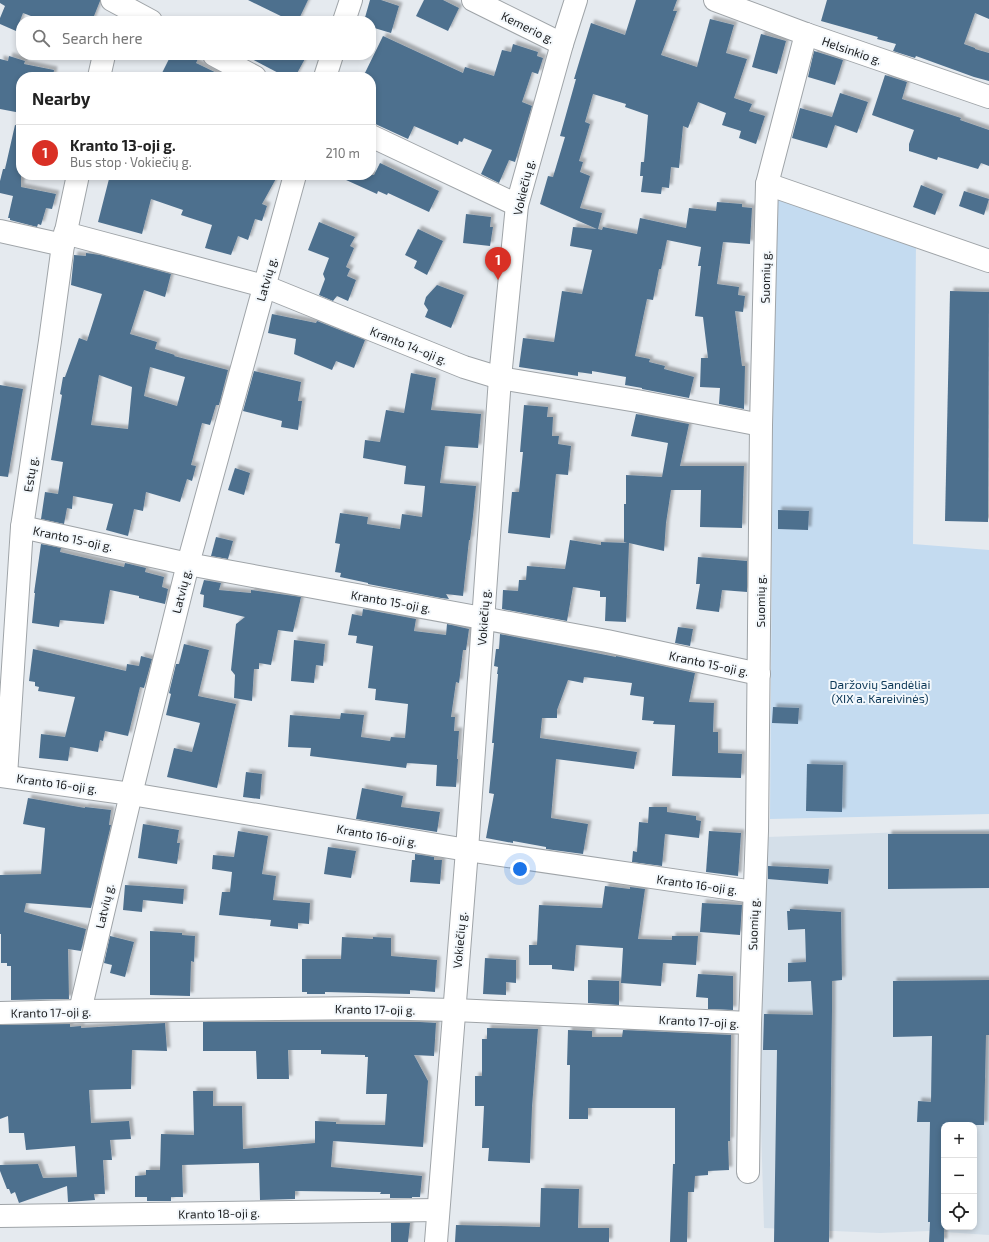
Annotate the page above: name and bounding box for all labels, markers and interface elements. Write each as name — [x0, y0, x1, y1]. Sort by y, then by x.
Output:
street label: Kemerio g. — [499, 8, 557, 46]
search box — [16, 16, 376, 60]
icon: search — [30, 27, 52, 49]
text: Search here — [62, 29, 143, 47]
street label: Helsinkio g. — [820, 33, 884, 67]
text: Nearby — [32, 88, 90, 108]
text: Kranto 13-oji g. — [70, 136, 176, 154]
text: 1 — [42, 145, 48, 161]
text: 210 m — [325, 145, 360, 161]
text: Bus stop · Vokiečių g. — [70, 154, 192, 170]
street label: Vokiečių g. — [510, 158, 536, 216]
pin: 1 — [485, 247, 511, 280]
street label: Suomių g. — [758, 250, 772, 304]
street label: Latvių g. — [253, 255, 279, 303]
street label: Kranto 14-oji g. — [368, 323, 450, 368]
street label: Estų g. — [20, 455, 40, 493]
street label: Kranto 15-oji g. — [32, 523, 114, 554]
street label: Latvių g. — [169, 567, 193, 615]
street label: Suomių g. — [753, 575, 767, 627]
street label: Kranto 15-oji g. — [350, 587, 432, 616]
street label: Vokiečių g. — [474, 588, 492, 646]
street label: Kranto 15-oji g. — [668, 648, 750, 679]
park label: Daržovių Sandėliai (XIX a. Kareivinės) — [830, 677, 930, 705]
street label: Kranto 16-oji g. — [16, 770, 98, 797]
street label: Kranto 16-oji g. — [335, 821, 418, 850]
your location — [510, 859, 530, 879]
street label: Kranto 16-oji g. — [656, 871, 738, 898]
street label: Latvių g. — [92, 882, 116, 930]
street label: Suomių g. — [745, 897, 761, 951]
street label: Vokiečių g. — [450, 911, 468, 969]
street label: Kranto 17-oji g. — [335, 1001, 415, 1018]
street label: Kranto 17-oji g. — [11, 1004, 91, 1021]
street label: Kranto 17-oji g. — [658, 1012, 740, 1031]
map controls — [941, 1122, 977, 1230]
button: + — [941, 1122, 977, 1158]
button: − — [941, 1158, 977, 1194]
button: locate — [941, 1194, 977, 1230]
street label: Kranto 18-oji g. — [178, 1205, 260, 1222]

